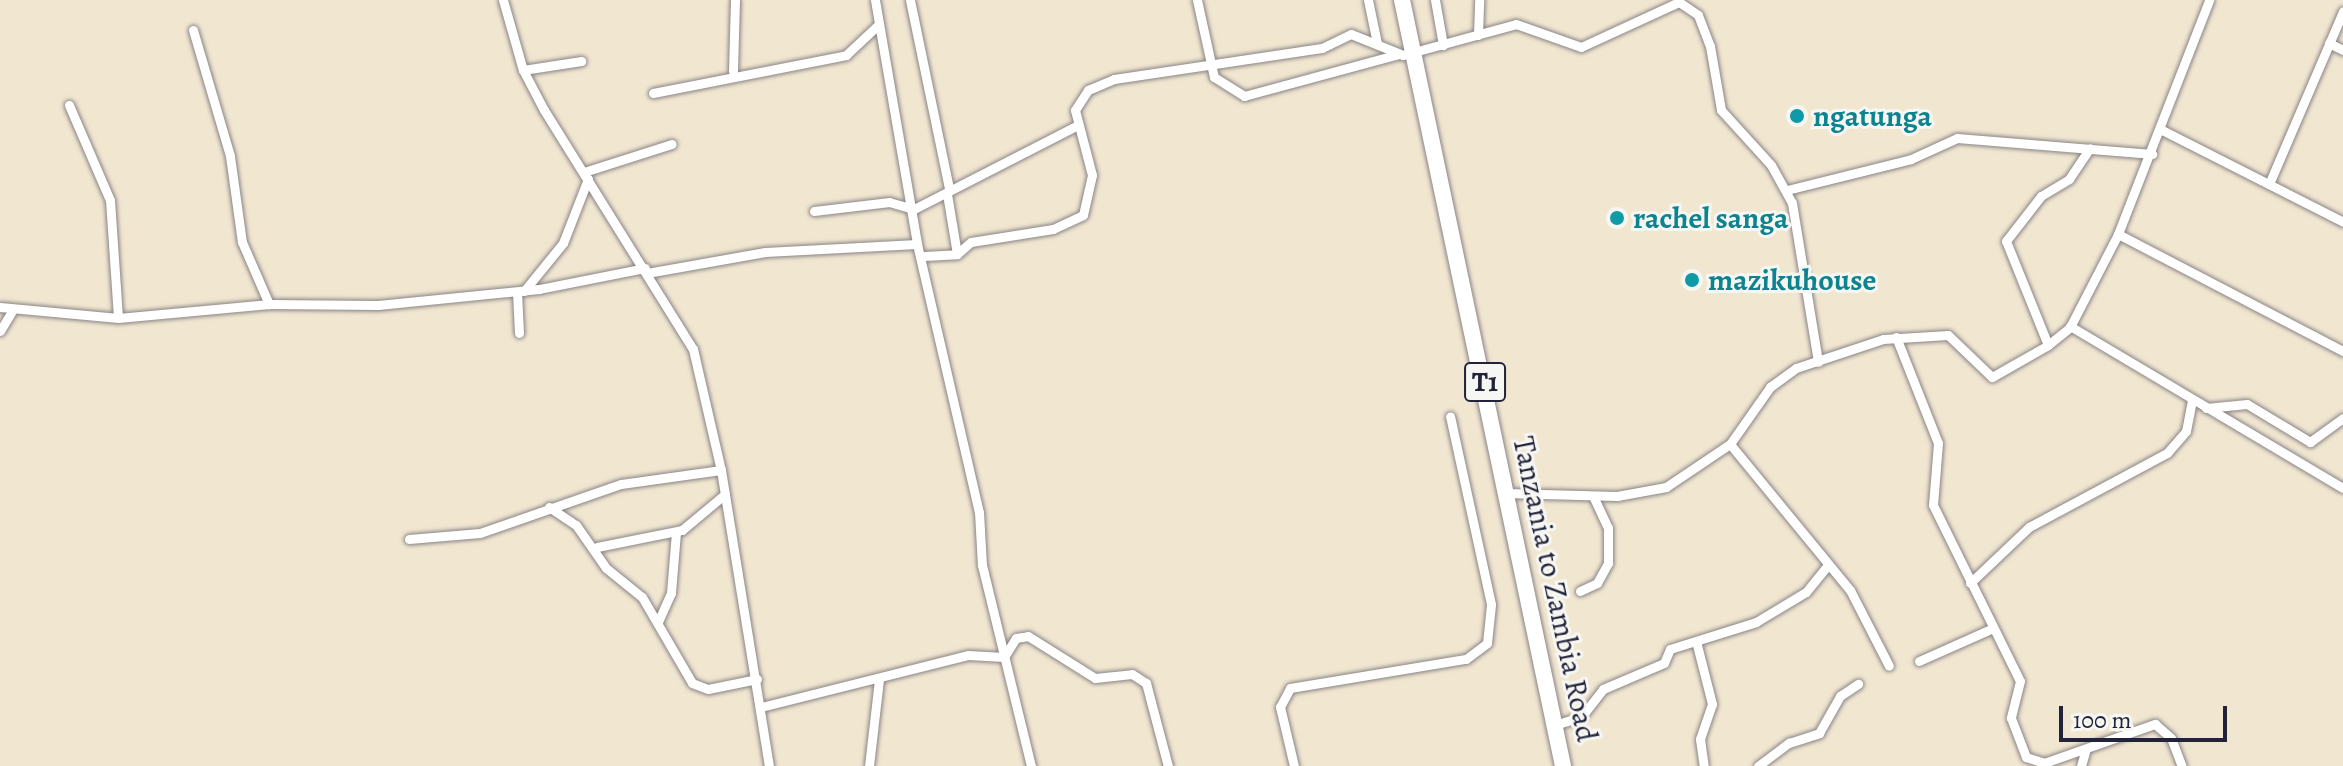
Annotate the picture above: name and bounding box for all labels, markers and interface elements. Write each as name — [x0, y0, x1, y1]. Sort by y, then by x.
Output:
place label: ngatunga — [1813, 98, 1932, 134]
marker: ngatunga — [1788, 107, 1806, 125]
place label: rachel sanga — [1633, 200, 1788, 236]
marker: rachel sanga — [1608, 209, 1626, 227]
place label: mazikuhouse — [1708, 262, 1876, 298]
marker: mazikuhouse — [1683, 271, 1701, 289]
road number: T1 — [1463, 358, 1507, 406]
street label: Tanzania to Zambia Road — [1505, 433, 1605, 745]
scale bar — [2063, 690, 2231, 740]
text: 100 m — [2073, 704, 2132, 736]

